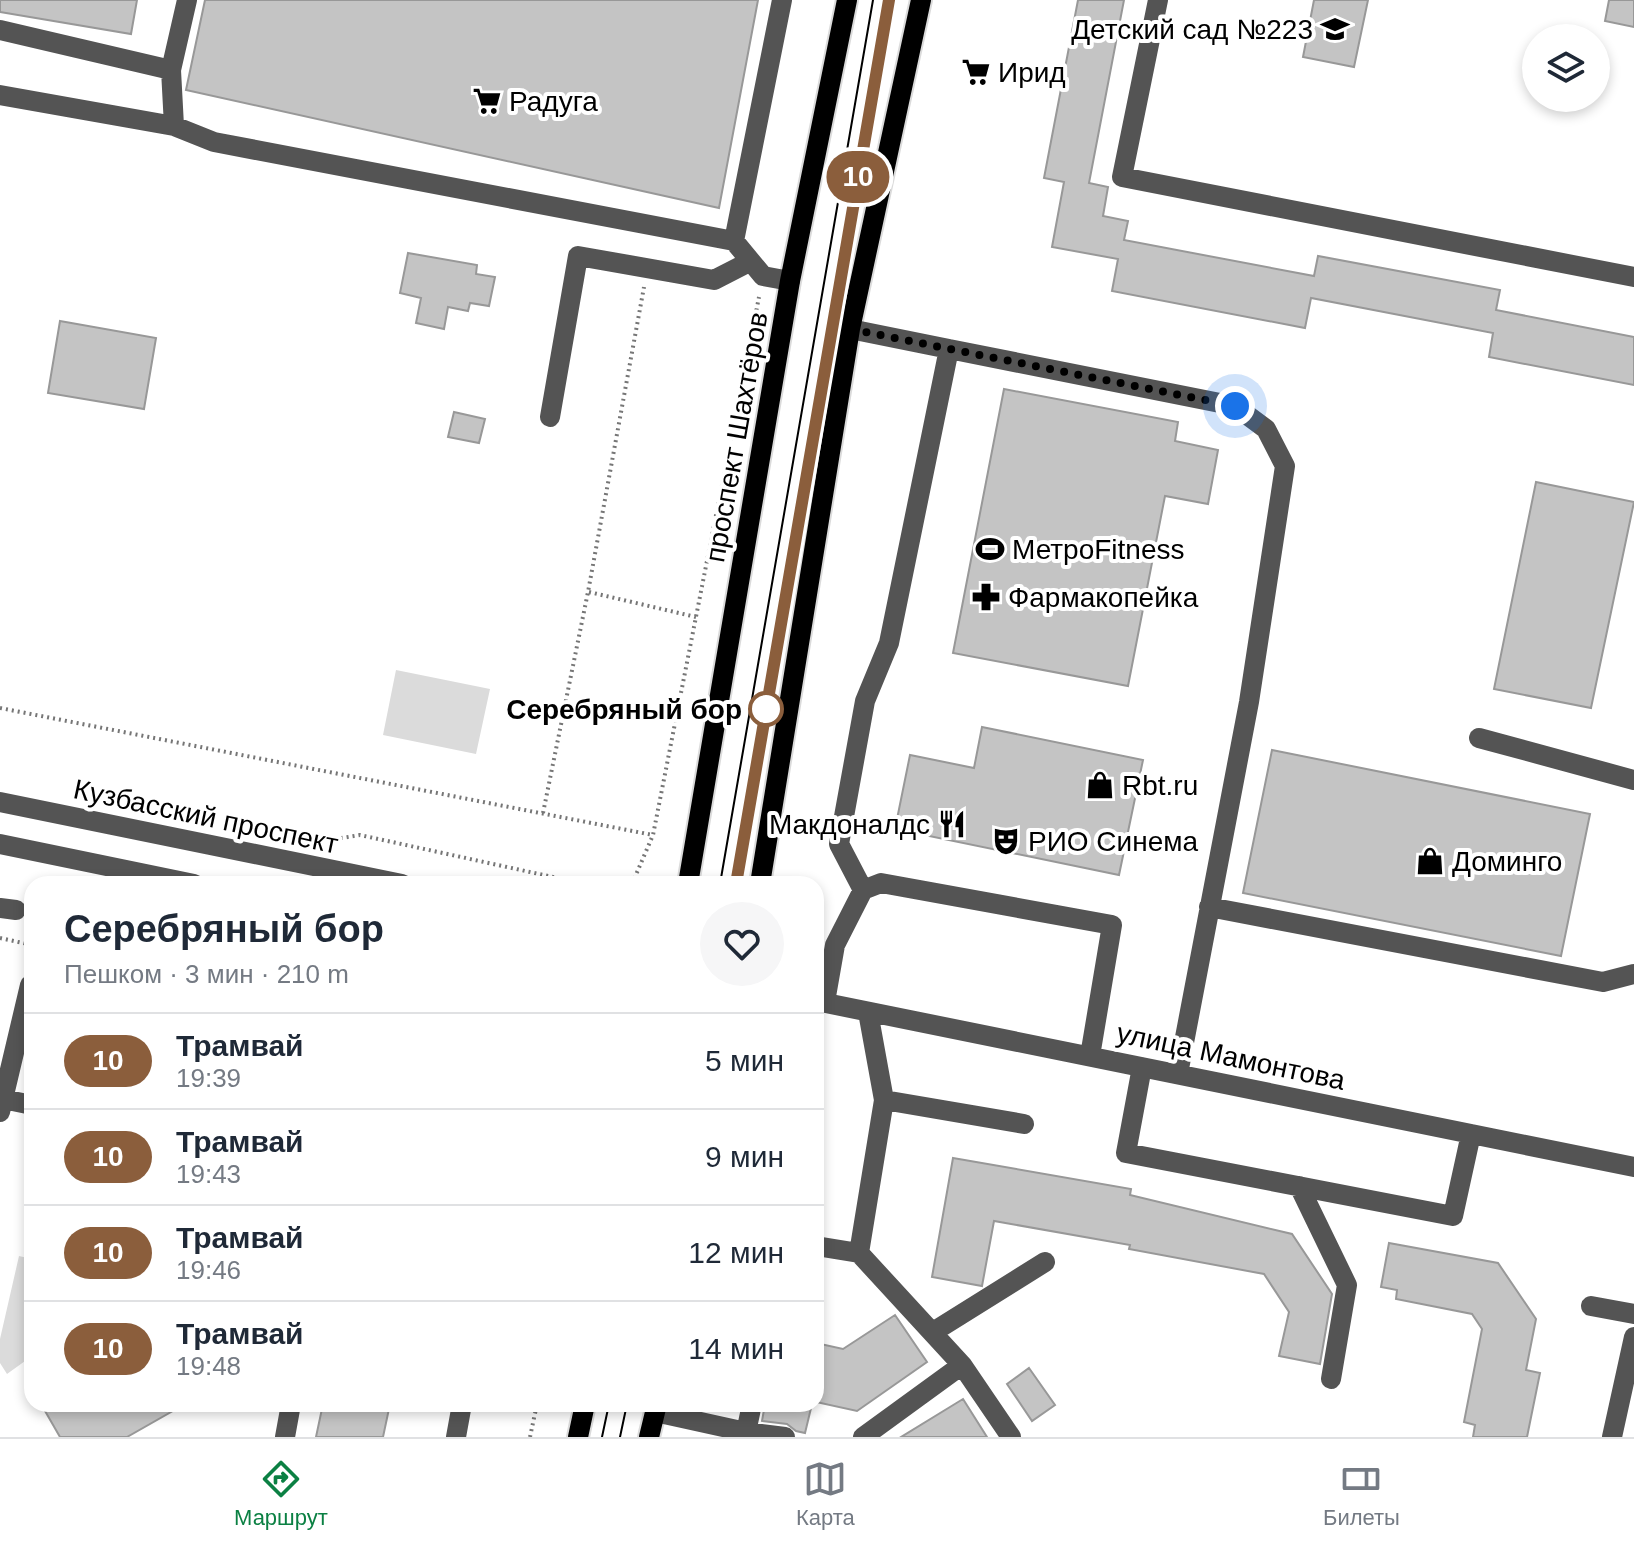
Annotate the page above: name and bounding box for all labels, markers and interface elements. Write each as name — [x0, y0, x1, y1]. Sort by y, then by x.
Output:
place label: Детский сад №223 — [1071, 14, 1313, 45]
school or university icon: Детский сад №223 — [1320, 14, 1350, 44]
map controls — [1522, 24, 1610, 112]
button: layers — [1522, 24, 1610, 112]
supermarket icon: Ирид — [961, 57, 991, 87]
place label: Ирид — [998, 57, 1066, 88]
supermarket icon: Радуга — [472, 86, 502, 116]
place label: Радуга — [509, 86, 598, 117]
line badge: 10 — [822, 151, 894, 203]
text: 10 — [842, 161, 874, 192]
street label: проспект Шахтёров — [699, 310, 774, 565]
your location — [1215, 386, 1255, 426]
sports icon: МетроFitness — [975, 534, 1005, 564]
place label: МетроFitness — [1012, 534, 1185, 565]
pharmacy icon: Фармакопейка — [971, 582, 1001, 612]
place label: Фармакопейка — [1008, 582, 1199, 613]
marker: Серебряный бор — [749, 692, 783, 726]
place label: Серебряный бор — [506, 694, 742, 725]
shop icon: Rbt.ru — [1085, 770, 1115, 800]
place label: Rbt.ru — [1122, 770, 1198, 801]
street label: Кузбасский проспект — [71, 773, 341, 860]
place label: Макдоналдс — [769, 809, 930, 840]
restaurant icon: Макдоналдс — [937, 809, 967, 839]
theatre icon: РИО Синема — [991, 826, 1021, 856]
place label: РИО Синема — [1028, 826, 1199, 857]
shop icon: Доминго — [1415, 846, 1445, 876]
place label: Доминго — [1452, 846, 1562, 877]
button: heart — [700, 902, 784, 986]
text: Серебряный бор — [64, 908, 384, 950]
text: Пешком · 3 мин · 210 m — [64, 959, 349, 989]
street label: улица Мамонтова — [1114, 1017, 1348, 1096]
text: Трамвай — [176, 1029, 304, 1062]
text: 5 мин — [705, 1044, 784, 1077]
text: 10 — [92, 1045, 124, 1076]
text: 19:39 — [176, 1063, 241, 1093]
text: Трамвай — [176, 1125, 304, 1158]
text: 9 мин — [705, 1140, 784, 1173]
text: 10 — [92, 1141, 124, 1172]
text: 19:43 — [176, 1159, 241, 1189]
text: Трамвай — [176, 1221, 304, 1254]
text: 12 мин — [688, 1236, 784, 1269]
text: 10 — [92, 1237, 124, 1268]
text: 19:46 — [176, 1255, 241, 1285]
text: Трамвай — [176, 1317, 304, 1350]
text: 14 мин — [688, 1332, 784, 1365]
text: 10 — [92, 1333, 124, 1364]
text: 19:48 — [176, 1351, 241, 1381]
tab: Маршрут — [234, 1457, 328, 1531]
tab: Карта — [796, 1457, 855, 1531]
tab: Билеты — [1323, 1457, 1400, 1531]

